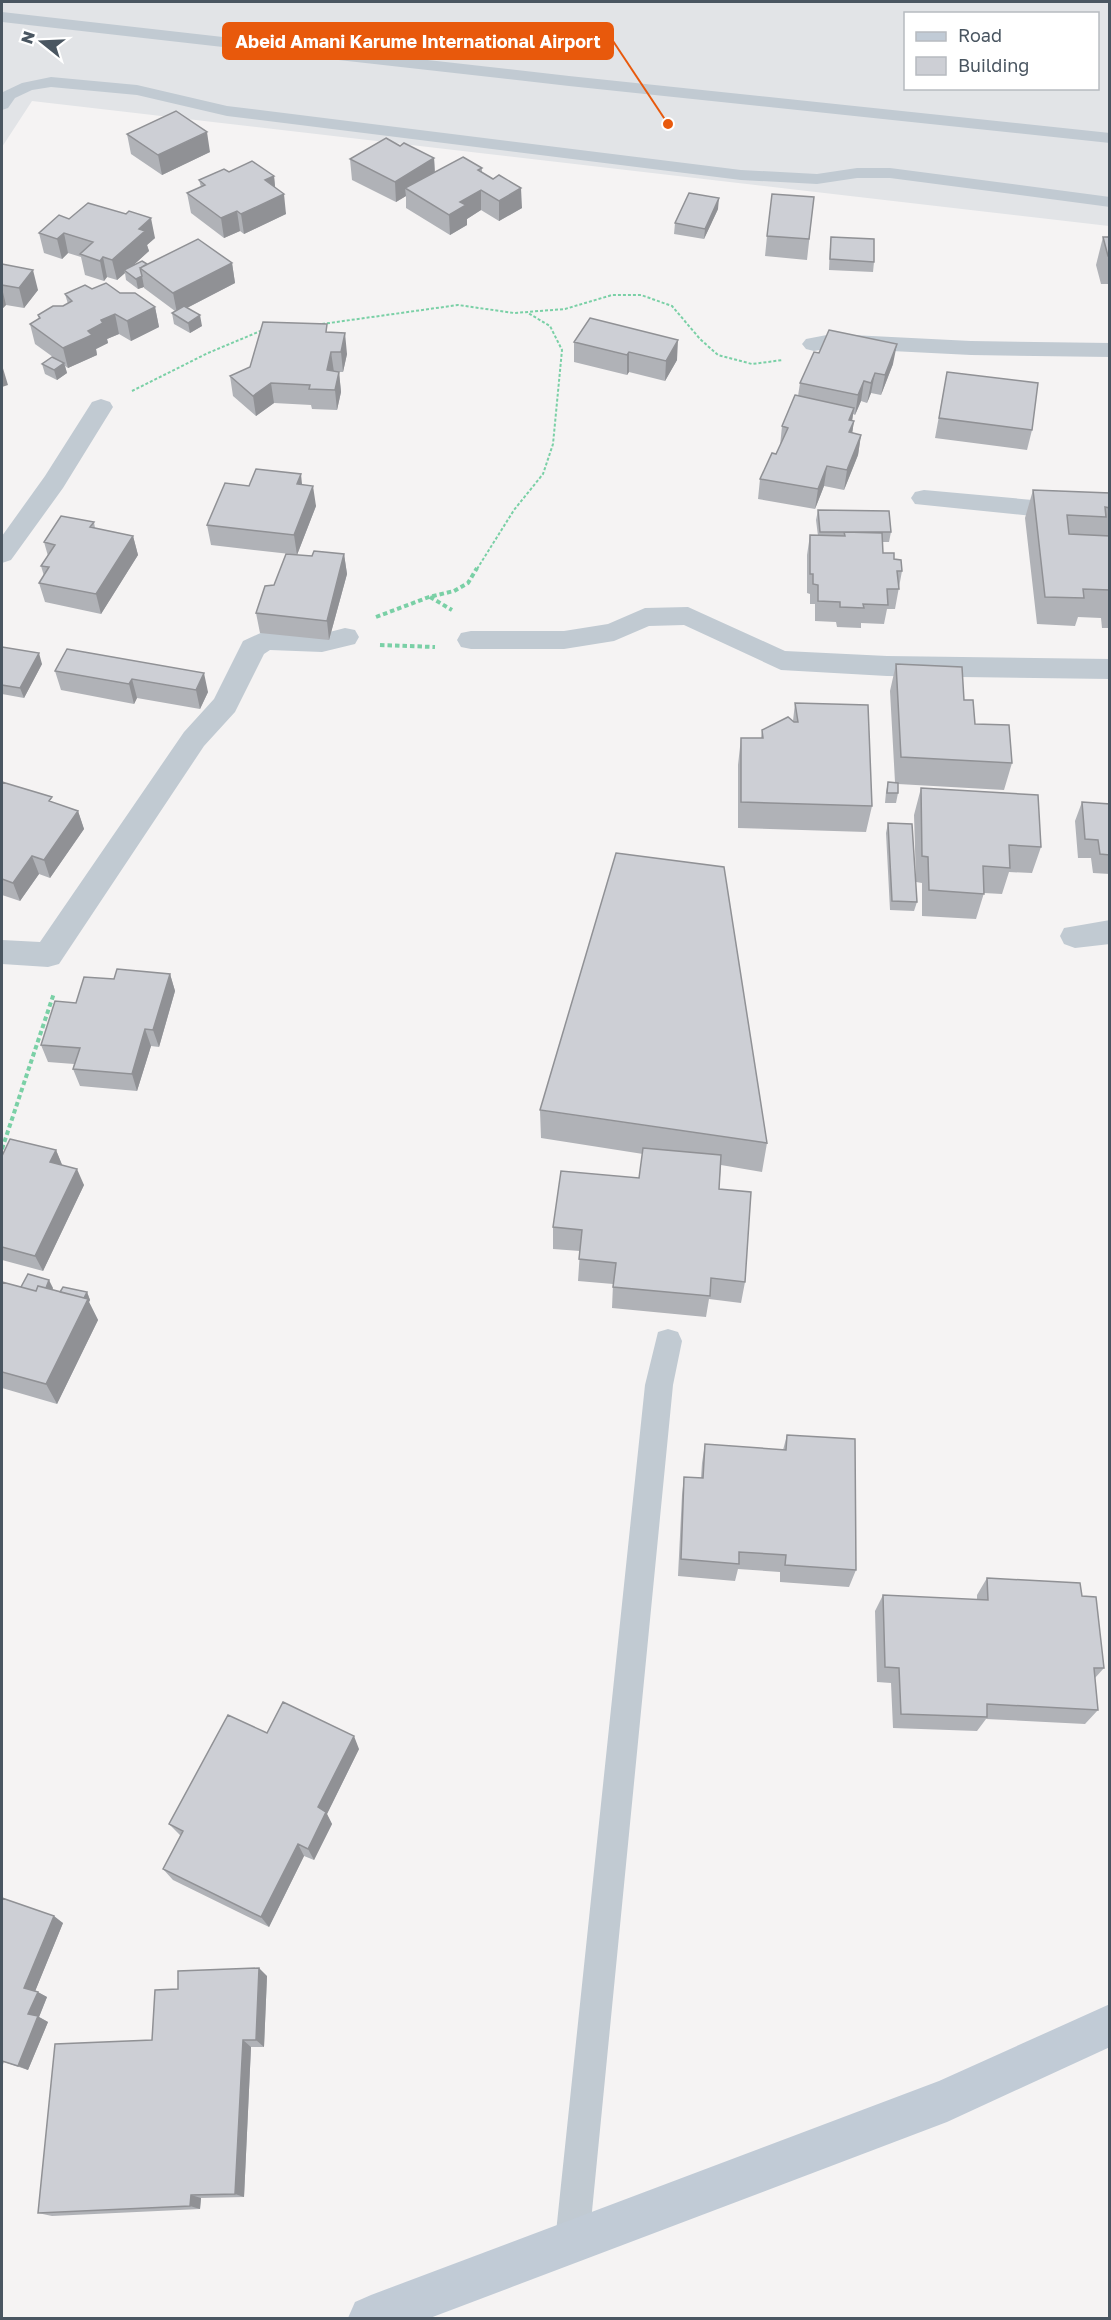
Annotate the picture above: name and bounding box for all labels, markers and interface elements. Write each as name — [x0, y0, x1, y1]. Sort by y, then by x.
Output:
north arrow — [12, 12, 72, 72]
legend — [904, 12, 1099, 90]
callout: Abeid Amani Karume International Airport — [223, 23, 613, 59]
text: Road — [958, 24, 1002, 46]
text: N — [16, 28, 39, 46]
text: Abeid Amani Karume International Airport — [235, 30, 601, 52]
text: Building — [958, 54, 1029, 76]

